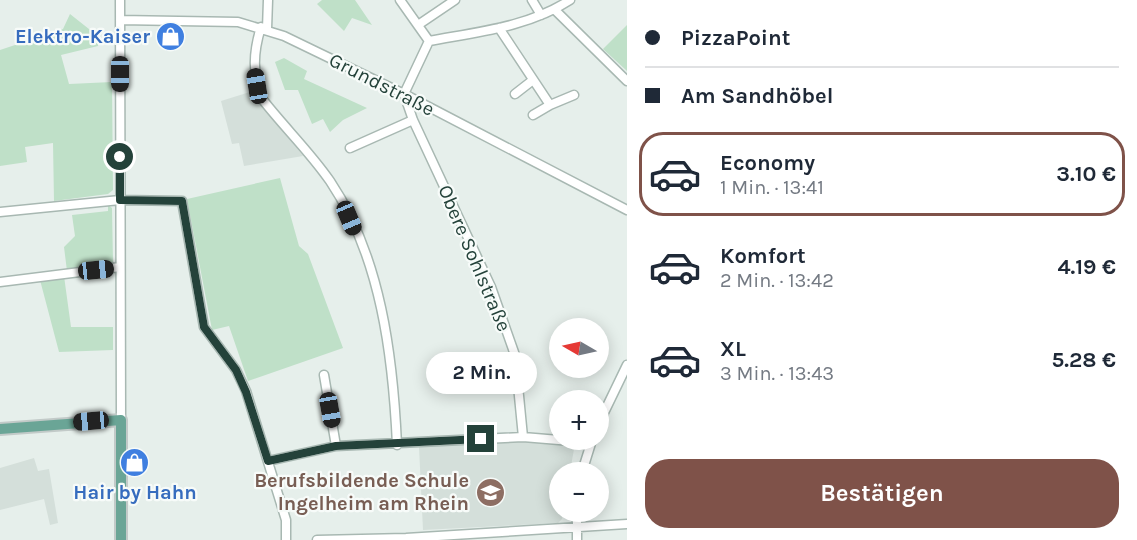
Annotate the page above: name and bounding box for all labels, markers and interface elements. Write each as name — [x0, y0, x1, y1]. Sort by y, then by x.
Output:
shop icon: Elektro-Kaiser — [155, 20, 187, 52]
place label: Elektro-Kaiser — [15, 25, 150, 48]
text: PizzaPoint — [681, 25, 790, 51]
street label: Grundstraße — [325, 48, 438, 121]
car — [111, 56, 129, 92]
car — [245, 67, 269, 105]
text: Am Sandhöbel — [681, 83, 833, 109]
route start — [106, 143, 133, 170]
icon: car — [648, 147, 702, 201]
text: Economy — [720, 150, 815, 176]
text: 3.10 € — [1056, 161, 1116, 187]
text: 1 Min. · 13:41 — [720, 176, 824, 199]
street label: Obere Sohlstraße — [433, 182, 516, 335]
car — [334, 198, 364, 238]
icon: car — [648, 240, 702, 294]
text: Komfort — [720, 243, 806, 269]
text: 4.19 € — [1057, 254, 1116, 280]
car — [77, 259, 115, 281]
text: 2 Min. · 13:42 — [720, 269, 834, 292]
north arrow — [549, 318, 609, 378]
map controls — [549, 318, 609, 522]
icon: car — [648, 333, 702, 387]
text: XL — [720, 336, 746, 362]
text: 5.28 € — [1051, 347, 1116, 373]
callout: 2 Min. — [426, 352, 536, 394]
text: 2 Min. — [453, 361, 510, 384]
text: 3 Min. · 13:43 — [720, 362, 834, 385]
button: + — [549, 390, 609, 450]
car — [318, 391, 342, 429]
car — [72, 410, 110, 432]
route end — [467, 425, 494, 452]
shop icon: Hair by Hahn — [119, 446, 151, 478]
button: Bestätigen — [645, 459, 1119, 528]
button: − — [549, 462, 609, 522]
place label: Berufsbildende Schule Ingelheim am Rhein — [254, 469, 469, 515]
school or university icon: Berufsbildende Schule Ingelheim am Rhein — [474, 476, 506, 508]
place label: Hair by Hahn — [73, 481, 197, 504]

